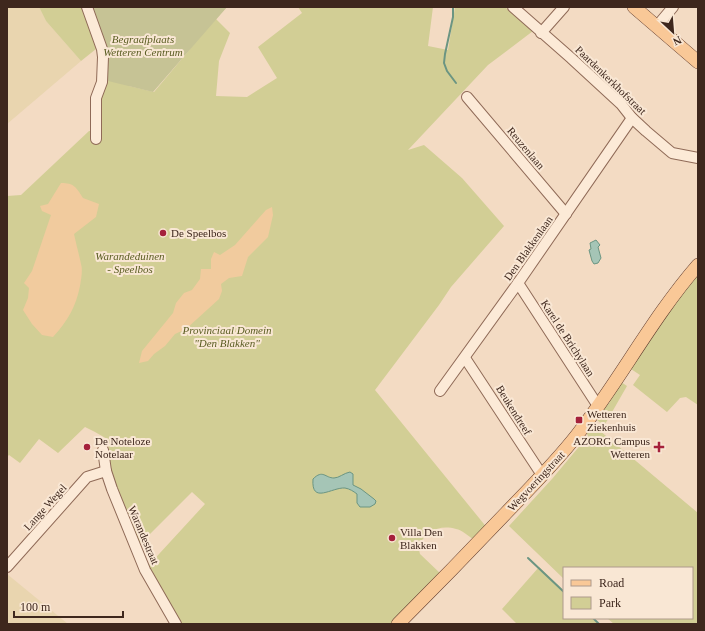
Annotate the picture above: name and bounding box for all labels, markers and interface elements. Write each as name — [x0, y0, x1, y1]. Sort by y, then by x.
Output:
north arrow — [653, 12, 693, 52]
park label: Begraafplaats Wetteren Centrum — [103, 33, 183, 58]
text: N — [671, 34, 684, 48]
street label: Paardenkerkhofstraat — [573, 43, 649, 117]
street label: Reuzenlaan — [505, 124, 547, 172]
street label: Den Blakkenlaan — [501, 213, 555, 283]
place label: De Speelbos — [171, 227, 226, 239]
marker: De Speelbos — [158, 228, 168, 238]
park label: Warandeduinen - Speelbos — [95, 250, 165, 275]
street label: Karel de Brichylaan — [539, 298, 597, 379]
park label: Provinciaal Domein "Den Blakken" — [181, 324, 272, 349]
street label: Beukendreef — [494, 383, 534, 437]
place label: Wetteren Ziekenhuis — [587, 408, 636, 433]
marker: Wetteren Ziekenhuis — [574, 415, 584, 425]
place label: De Noteloze Notelaar — [95, 435, 150, 460]
place label: AZORG Campus Wetteren — [573, 435, 650, 460]
marker: AZORG Campus Wetteren — [653, 441, 665, 453]
marker: De Noteloze Notelaar — [82, 442, 92, 452]
street label: Wegvoeringstraat — [505, 449, 567, 513]
street label: Lange Wegel — [21, 481, 69, 533]
street label: Warandestraat — [126, 504, 162, 566]
place label: Villa Den Blakken — [400, 526, 443, 551]
marker: Villa Den Blakken — [387, 533, 397, 543]
legend — [563, 567, 693, 619]
text: Road — [599, 576, 624, 590]
scale bar — [14, 593, 123, 619]
text: Park — [599, 596, 621, 610]
text: 100 m — [20, 600, 51, 614]

